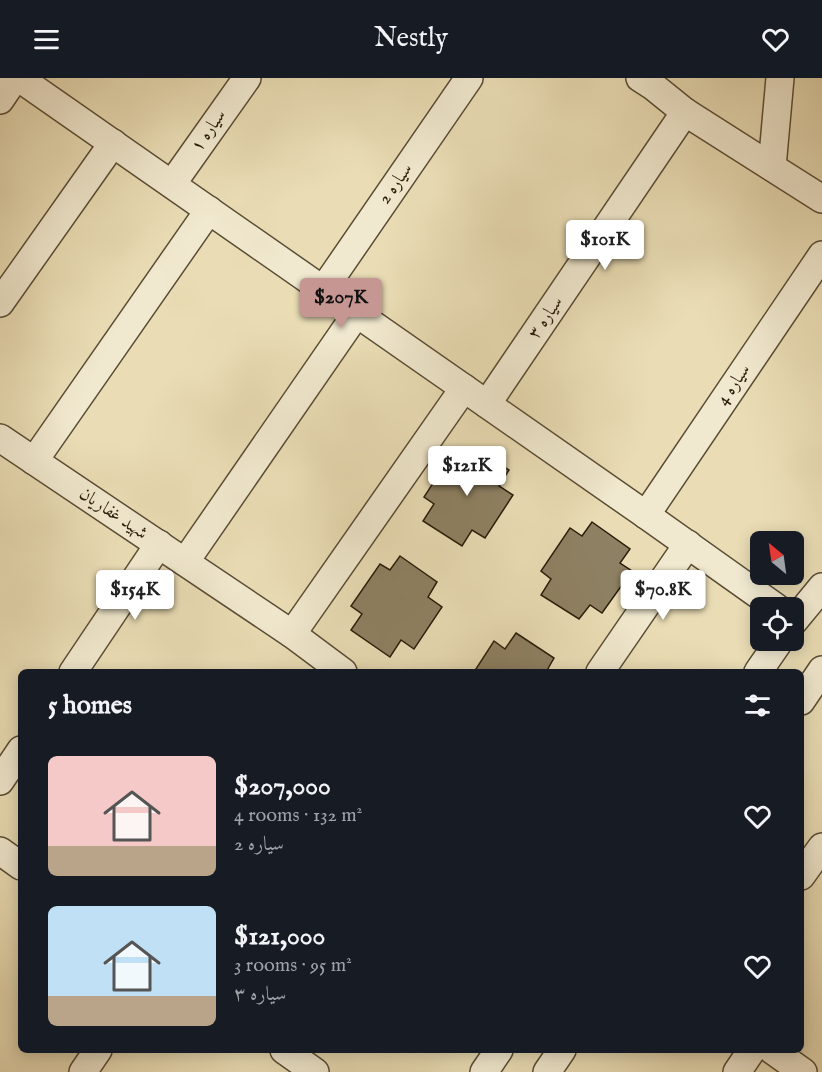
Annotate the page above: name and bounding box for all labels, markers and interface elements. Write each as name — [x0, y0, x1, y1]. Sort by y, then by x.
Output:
text: Nestly — [374, 22, 448, 56]
icon: menu — [30, 23, 63, 56]
icon: heart — [759, 23, 792, 56]
street label: سیاره ۱ — [186, 105, 232, 157]
street label: سیاره 2 — [374, 159, 418, 209]
pin: $101K — [563, 220, 647, 271]
text: $101K — [580, 227, 630, 252]
pin: $207K — [299, 278, 383, 329]
text: $207K — [314, 285, 368, 310]
street label: سیاره ۳ — [523, 292, 569, 344]
street label: سیاره 4 — [712, 360, 756, 410]
pin: $121K — [425, 446, 509, 497]
text: $121K — [442, 453, 492, 478]
street label: شهید غفاریان — [74, 483, 152, 545]
north arrow — [750, 531, 804, 585]
map controls — [750, 531, 804, 651]
pin: $154K — [93, 570, 177, 621]
pin: $70.8K — [614, 570, 712, 621]
text: $154K — [110, 577, 160, 602]
text: $70.8K — [635, 577, 691, 602]
button: locate — [750, 597, 804, 651]
text: 5 homes — [48, 689, 132, 722]
icon: filters — [741, 689, 774, 722]
text: $207,000 — [234, 770, 331, 803]
icon: home — [96, 780, 168, 852]
icon: heart — [741, 800, 774, 833]
text: 4 rooms · 132 m² — [234, 803, 362, 828]
text: سیاره 2 — [234, 832, 284, 857]
text: $121,000 — [234, 920, 325, 953]
icon: home — [96, 930, 168, 1002]
icon: heart — [741, 950, 774, 983]
text: 3 rooms · 95 m² — [234, 953, 352, 978]
text: سیاره ۳ — [234, 982, 286, 1007]

